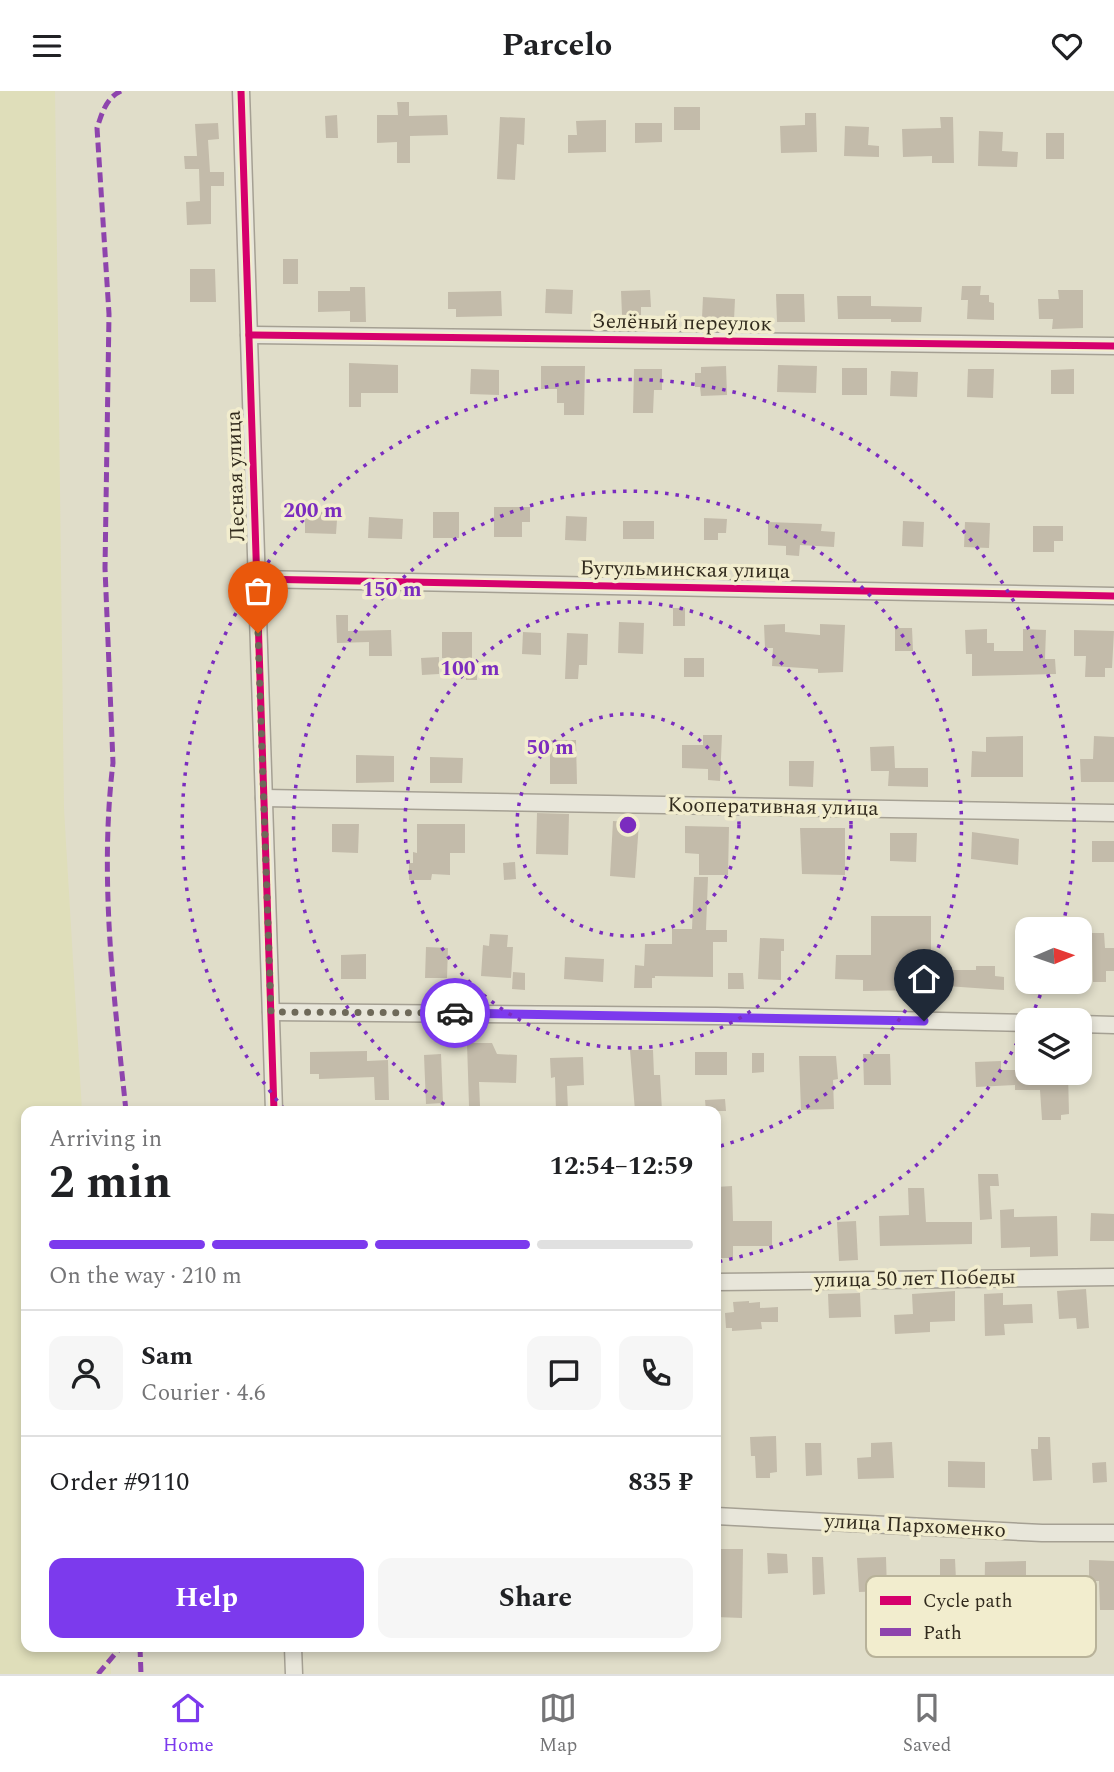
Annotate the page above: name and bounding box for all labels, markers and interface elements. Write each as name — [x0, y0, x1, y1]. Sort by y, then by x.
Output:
text: Parcelo — [502, 21, 612, 70]
icon: menu — [28, 27, 66, 65]
icon: heart — [1048, 27, 1086, 65]
street label: Зелёный переулок — [592, 305, 773, 341]
street label: Лесная улица — [218, 409, 254, 542]
text: 200 m — [283, 495, 343, 527]
street label: Бугульминская улица — [580, 552, 791, 588]
pin — [228, 561, 288, 633]
icon: bag — [239, 572, 277, 610]
text: 150 m — [362, 574, 422, 606]
text: 100 m — [440, 653, 500, 685]
text: 50 m — [526, 732, 574, 764]
street label: Кооперативная улица — [667, 789, 880, 825]
centre of rings — [616, 813, 640, 837]
north arrow — [1015, 917, 1092, 994]
map controls — [1015, 917, 1092, 1085]
pin — [894, 949, 954, 1021]
icon: home — [905, 960, 943, 998]
courier — [420, 978, 490, 1048]
icon: car — [436, 994, 474, 1032]
button: layers — [1015, 1008, 1092, 1085]
text: Arriving in — [49, 1122, 162, 1157]
text: 12:54–12:59 — [549, 1146, 693, 1186]
text: 2 min — [49, 1148, 171, 1218]
text: On the way · 210 m — [49, 1259, 242, 1294]
street label: улица 50 лет Победы — [813, 1261, 1016, 1297]
button: person — [49, 1336, 123, 1410]
text: Sam — [141, 1336, 193, 1376]
button: chat — [527, 1336, 601, 1410]
button: phone — [619, 1336, 693, 1410]
text: Courier · 4.6 — [141, 1376, 266, 1411]
text: Order #9110 — [49, 1462, 189, 1502]
text: 835 ₽ — [628, 1462, 693, 1502]
street label: улица Пархоменко — [822, 1505, 1007, 1547]
button: Help — [49, 1558, 364, 1638]
button: Share — [378, 1558, 693, 1638]
legend — [866, 1576, 1096, 1657]
text: Cycle path — [923, 1587, 1013, 1616]
text: Path — [923, 1619, 962, 1648]
tab: Home — [163, 1689, 214, 1760]
tab: Map — [539, 1689, 577, 1760]
tab: Saved — [903, 1689, 951, 1760]

